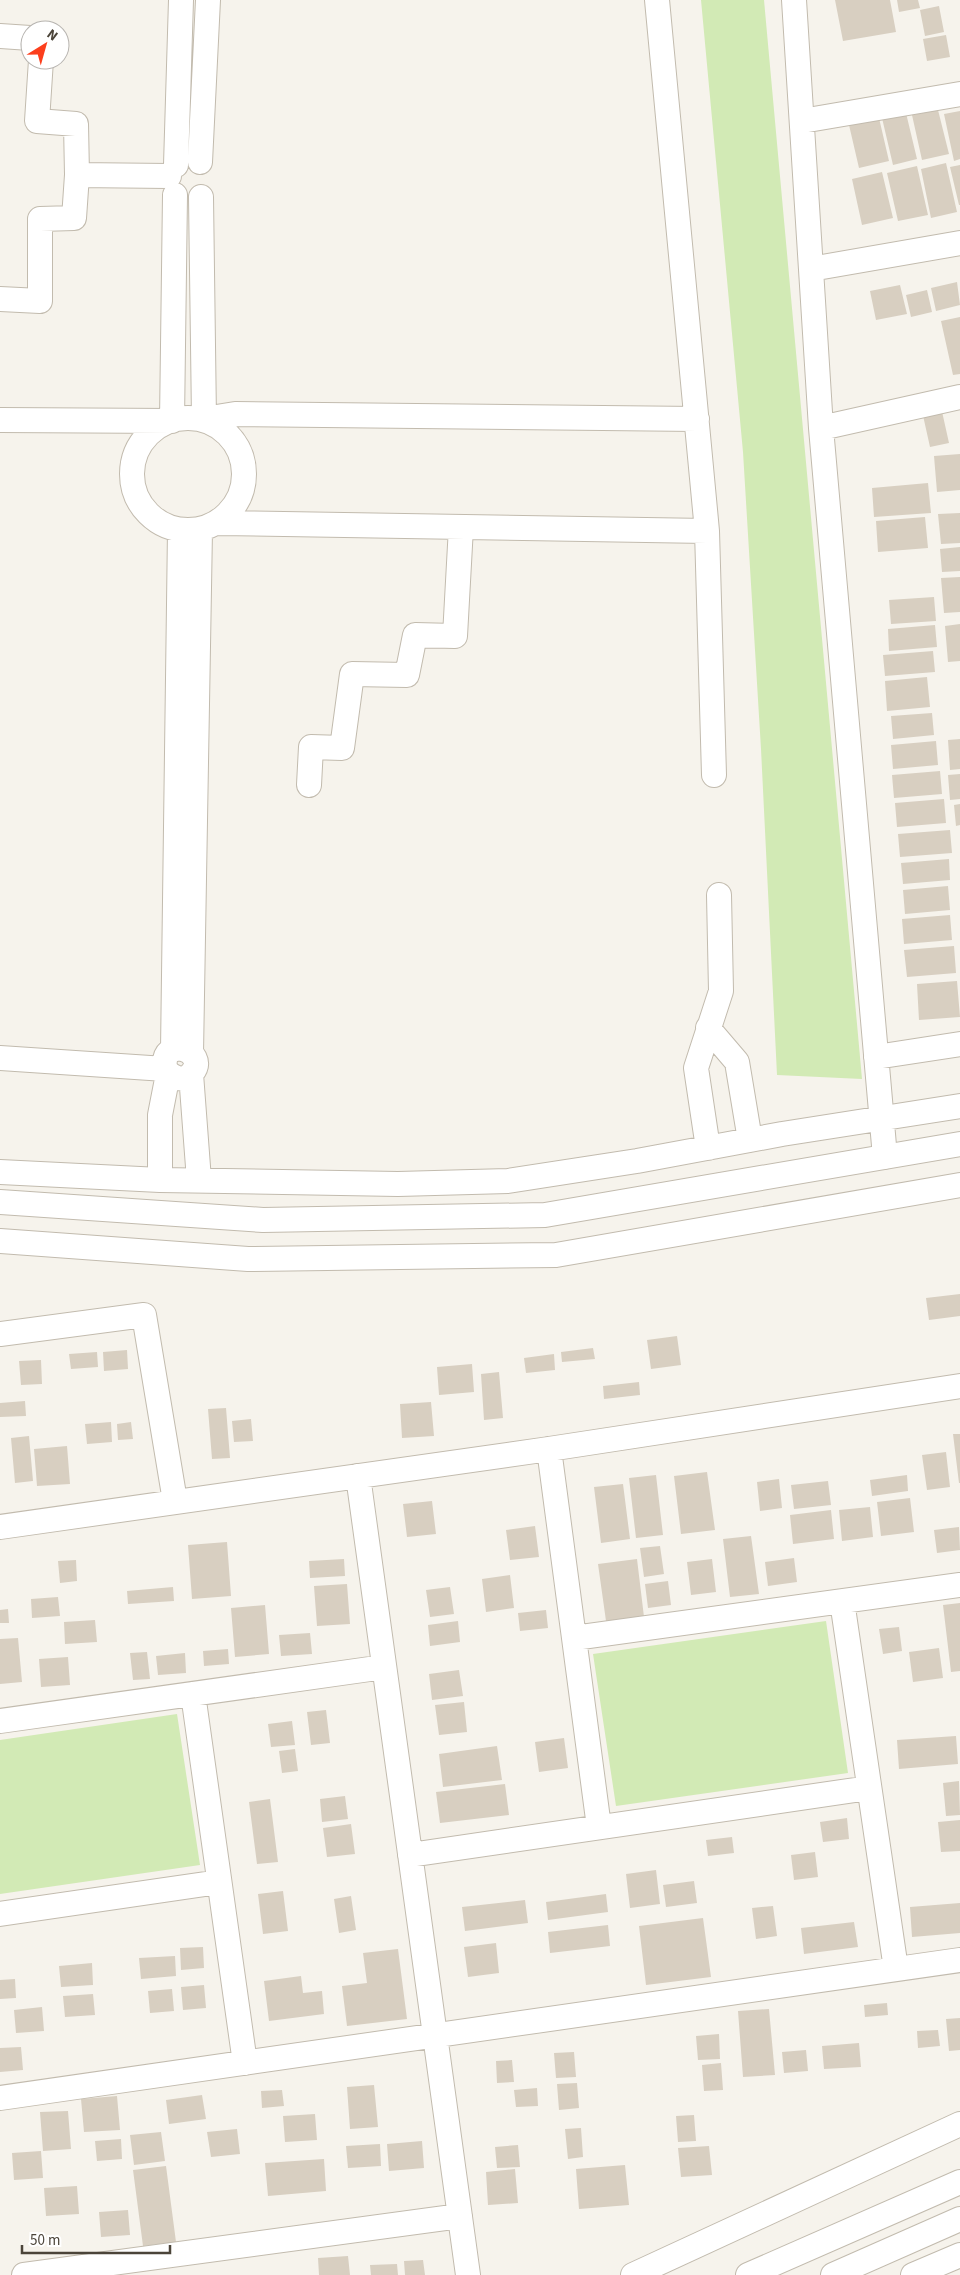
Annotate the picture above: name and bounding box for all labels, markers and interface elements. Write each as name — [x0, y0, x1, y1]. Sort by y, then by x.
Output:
north arrow — [20, 20, 70, 70]
text: N — [42, 25, 62, 46]
scale bar — [22, 2222, 170, 2254]
text: 50 m — [30, 2230, 60, 2251]

